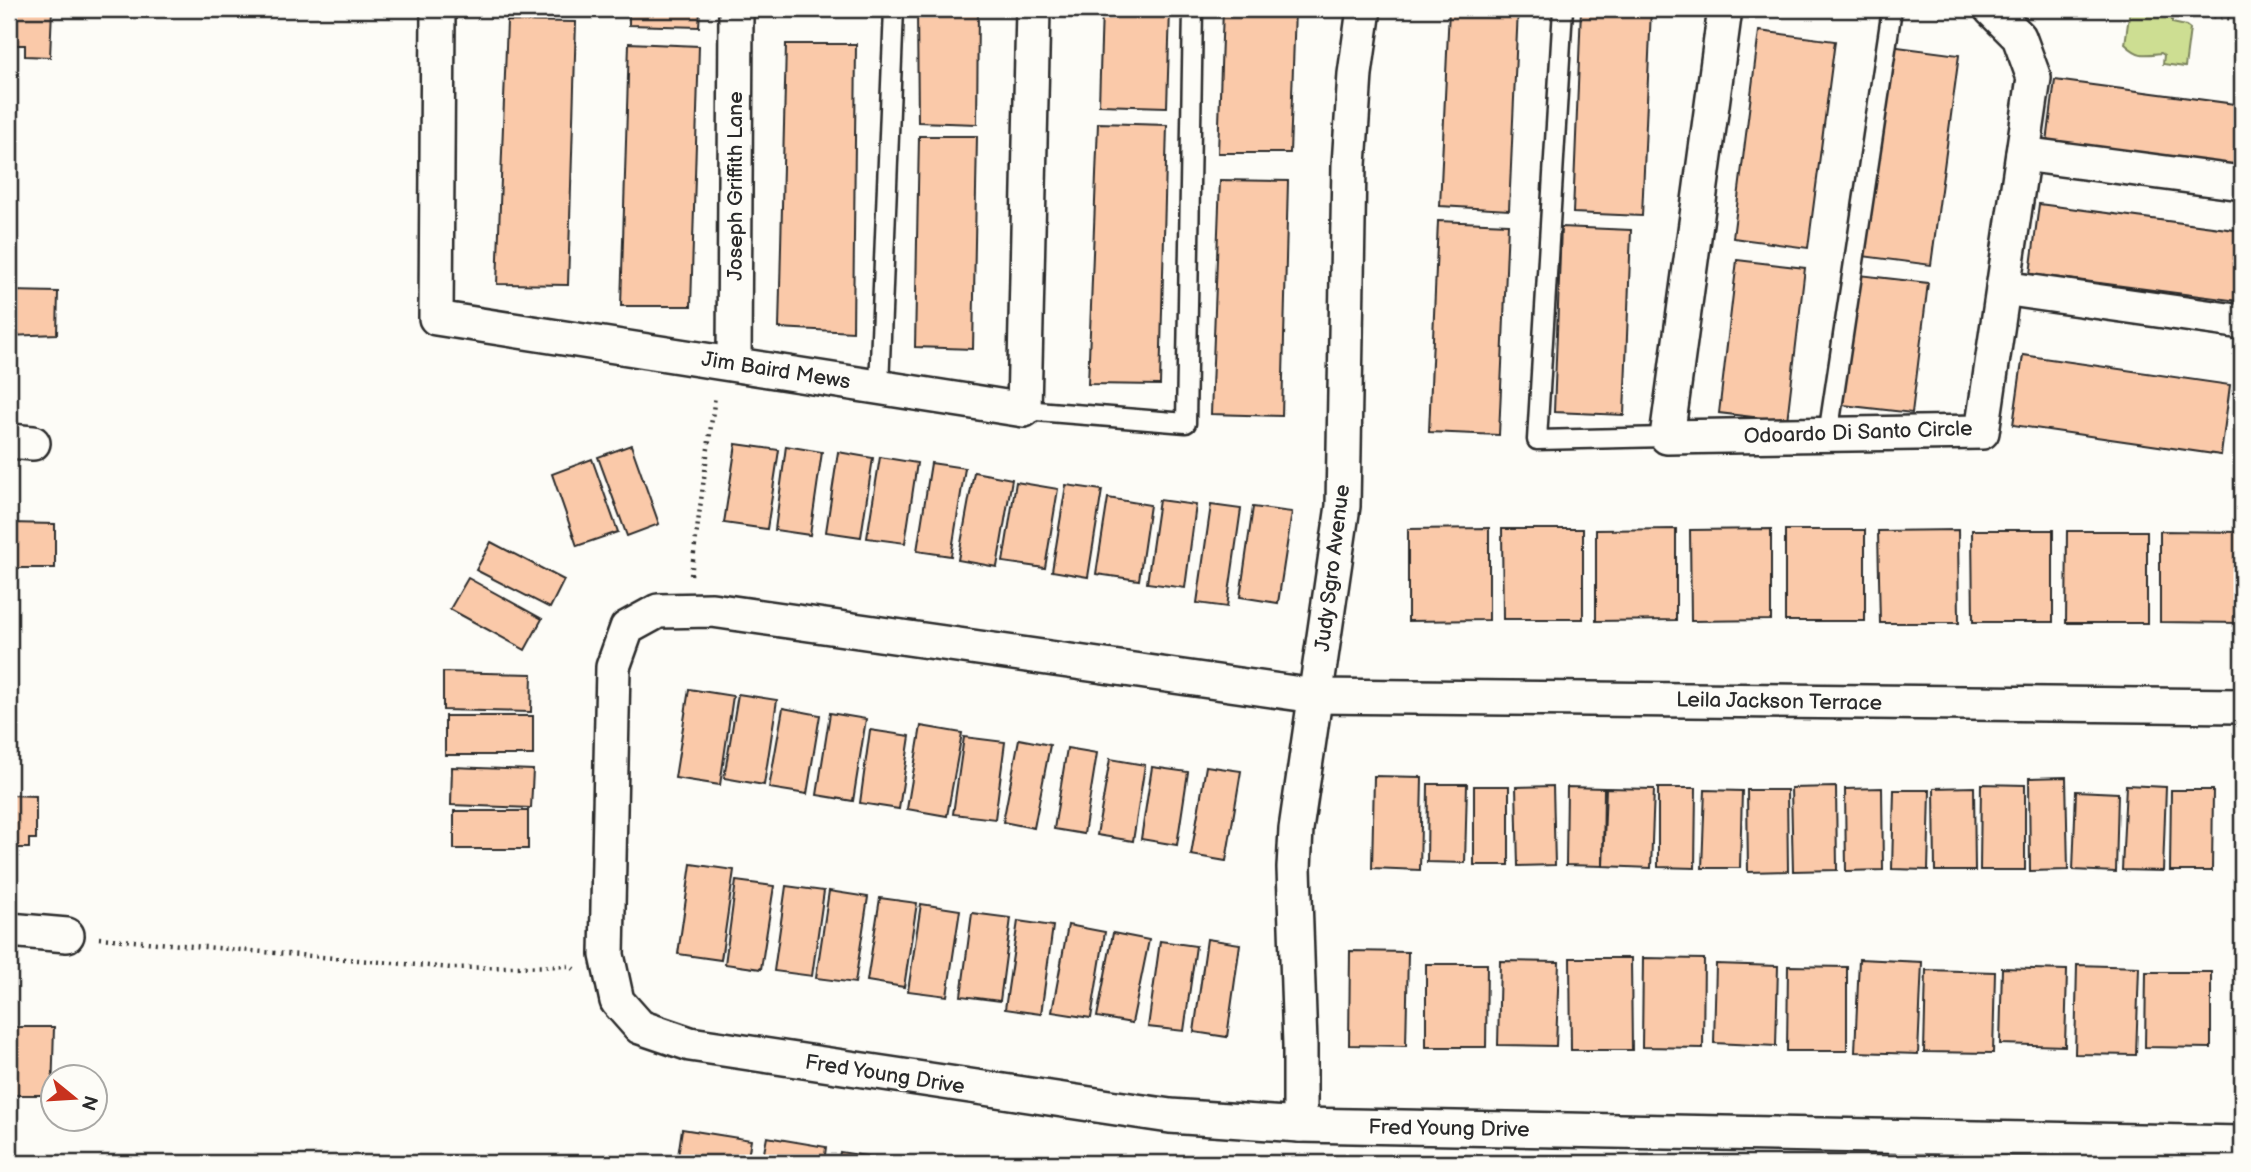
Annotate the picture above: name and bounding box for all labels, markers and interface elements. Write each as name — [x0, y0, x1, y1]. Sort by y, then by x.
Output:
street label: Joseph Griffith Lane — [723, 91, 748, 281]
street label: Jim Baird Mews — [700, 346, 852, 395]
street label: Odoardo Di Santo Circle — [1743, 416, 1973, 449]
street label: Judy Sgro Avenue — [1310, 483, 1355, 653]
street label: Leila Jackson Terrace — [1676, 687, 1882, 716]
street label: Fred Young Drive — [803, 1050, 967, 1099]
north arrow — [38, 1064, 108, 1134]
text: N — [76, 1092, 102, 1113]
street label: Fred Young Drive — [1368, 1115, 1530, 1142]

